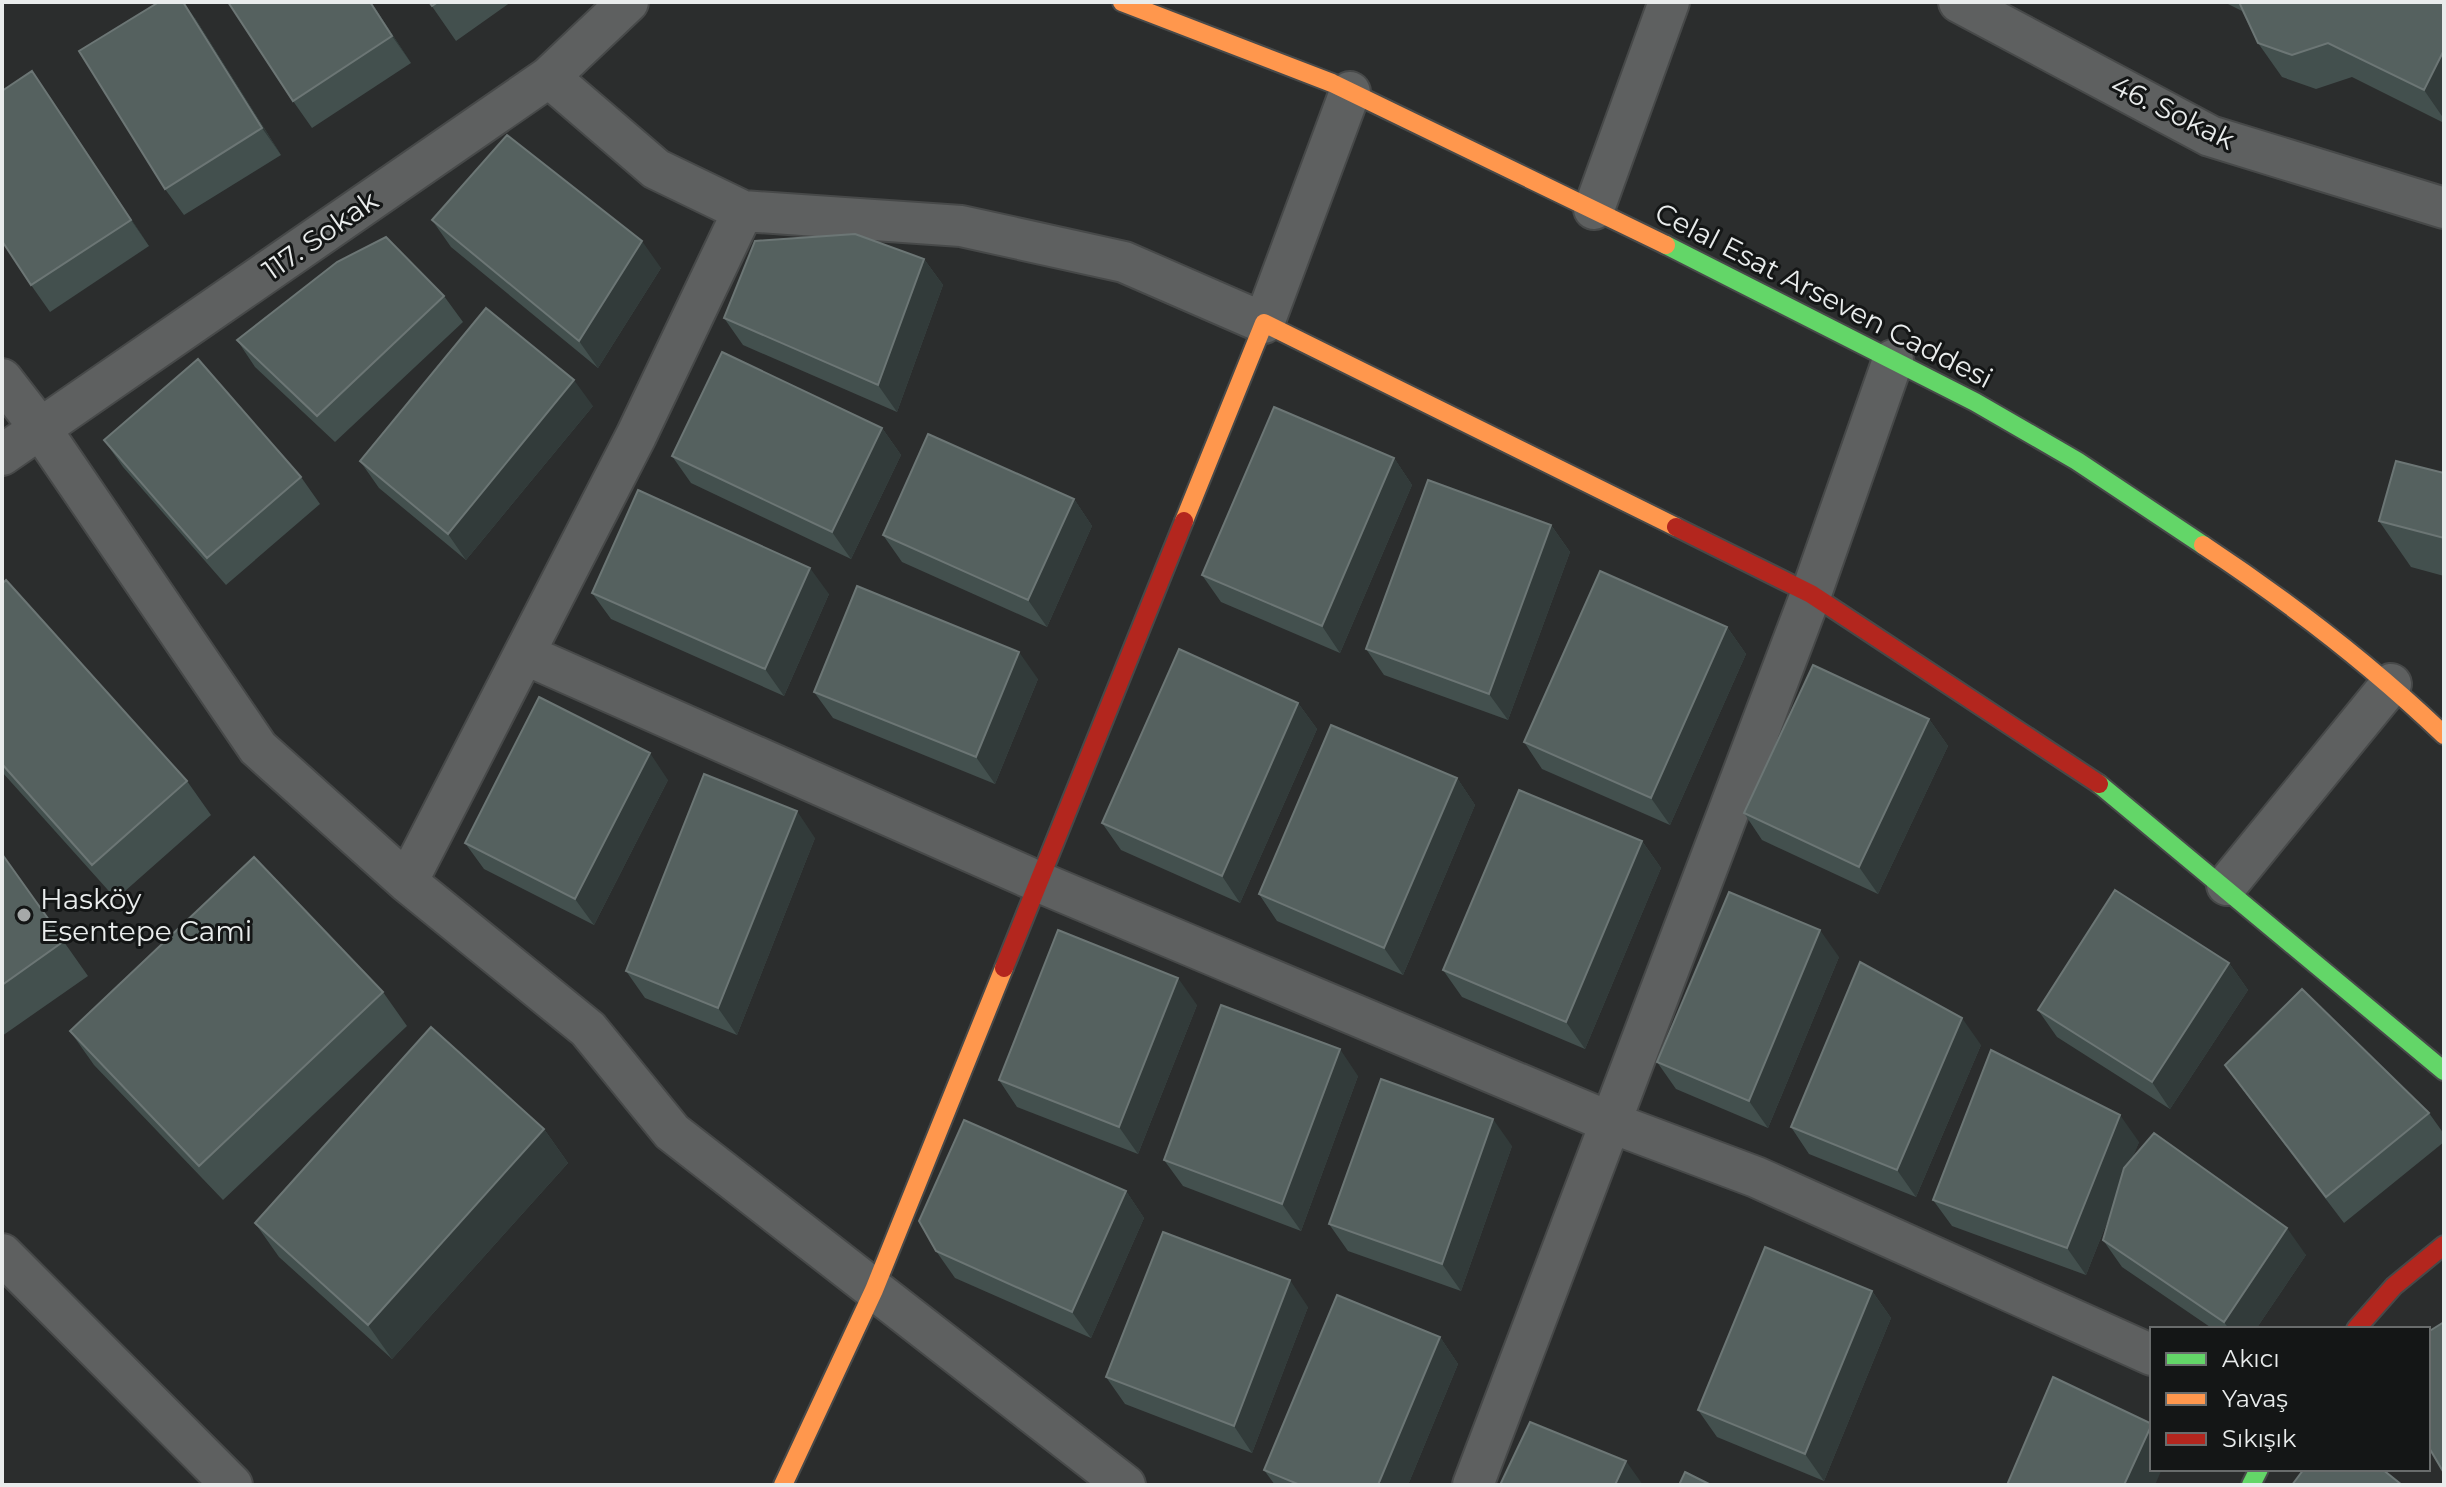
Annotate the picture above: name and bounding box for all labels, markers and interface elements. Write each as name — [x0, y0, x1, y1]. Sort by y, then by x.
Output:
street label: 46. Sokak — [2105, 67, 2241, 157]
street label: 117. Sokak — [256, 183, 384, 287]
street label: Celal Esat Arseven Caddesi — [1650, 195, 1998, 395]
place label: Hasköy Esentepe Cami — [40, 882, 252, 948]
marker: Hasköy Esentepe Cami — [15, 906, 33, 924]
legend — [2150, 1327, 2430, 1471]
text: Akıcı — [2222, 1344, 2280, 1373]
text: Yavaş — [2222, 1384, 2288, 1413]
text: Sıkışık — [2222, 1424, 2297, 1453]

